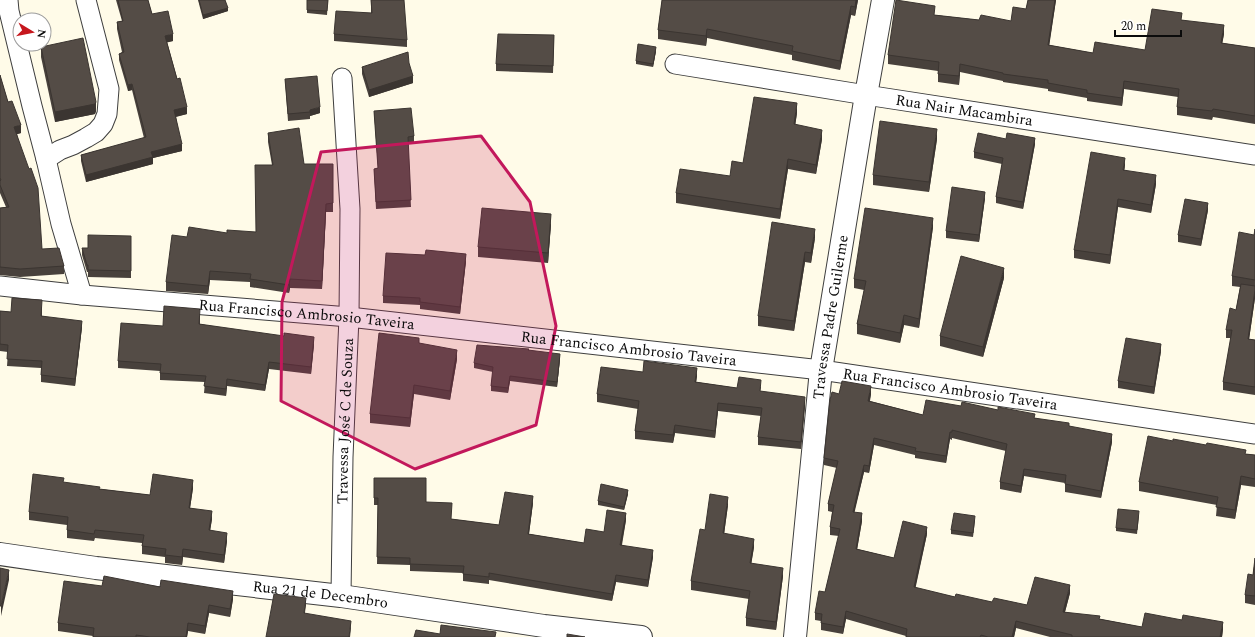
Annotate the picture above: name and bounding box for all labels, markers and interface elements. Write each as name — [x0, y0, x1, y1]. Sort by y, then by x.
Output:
north arrow — [12, 12, 52, 52]
scale bar — [1115, 12, 1181, 38]
text: 20 m — [1121, 17, 1146, 36]
text: N — [32, 28, 51, 40]
street label: Rua Nair Macambira — [894, 89, 1035, 133]
street label: Travessa Padre Guilerme — [807, 233, 855, 400]
street label: Rua Francisco Ambrosio Taveira — [198, 294, 417, 336]
street label: Rua Francisco Ambrosio Taveira — [520, 325, 738, 373]
street label: Travessa José C de Souza — [331, 337, 360, 504]
street label: Rua Francisco Ambrosio Taveira — [841, 362, 1060, 417]
street label: Rua 21 de Decembro — [251, 575, 390, 615]

